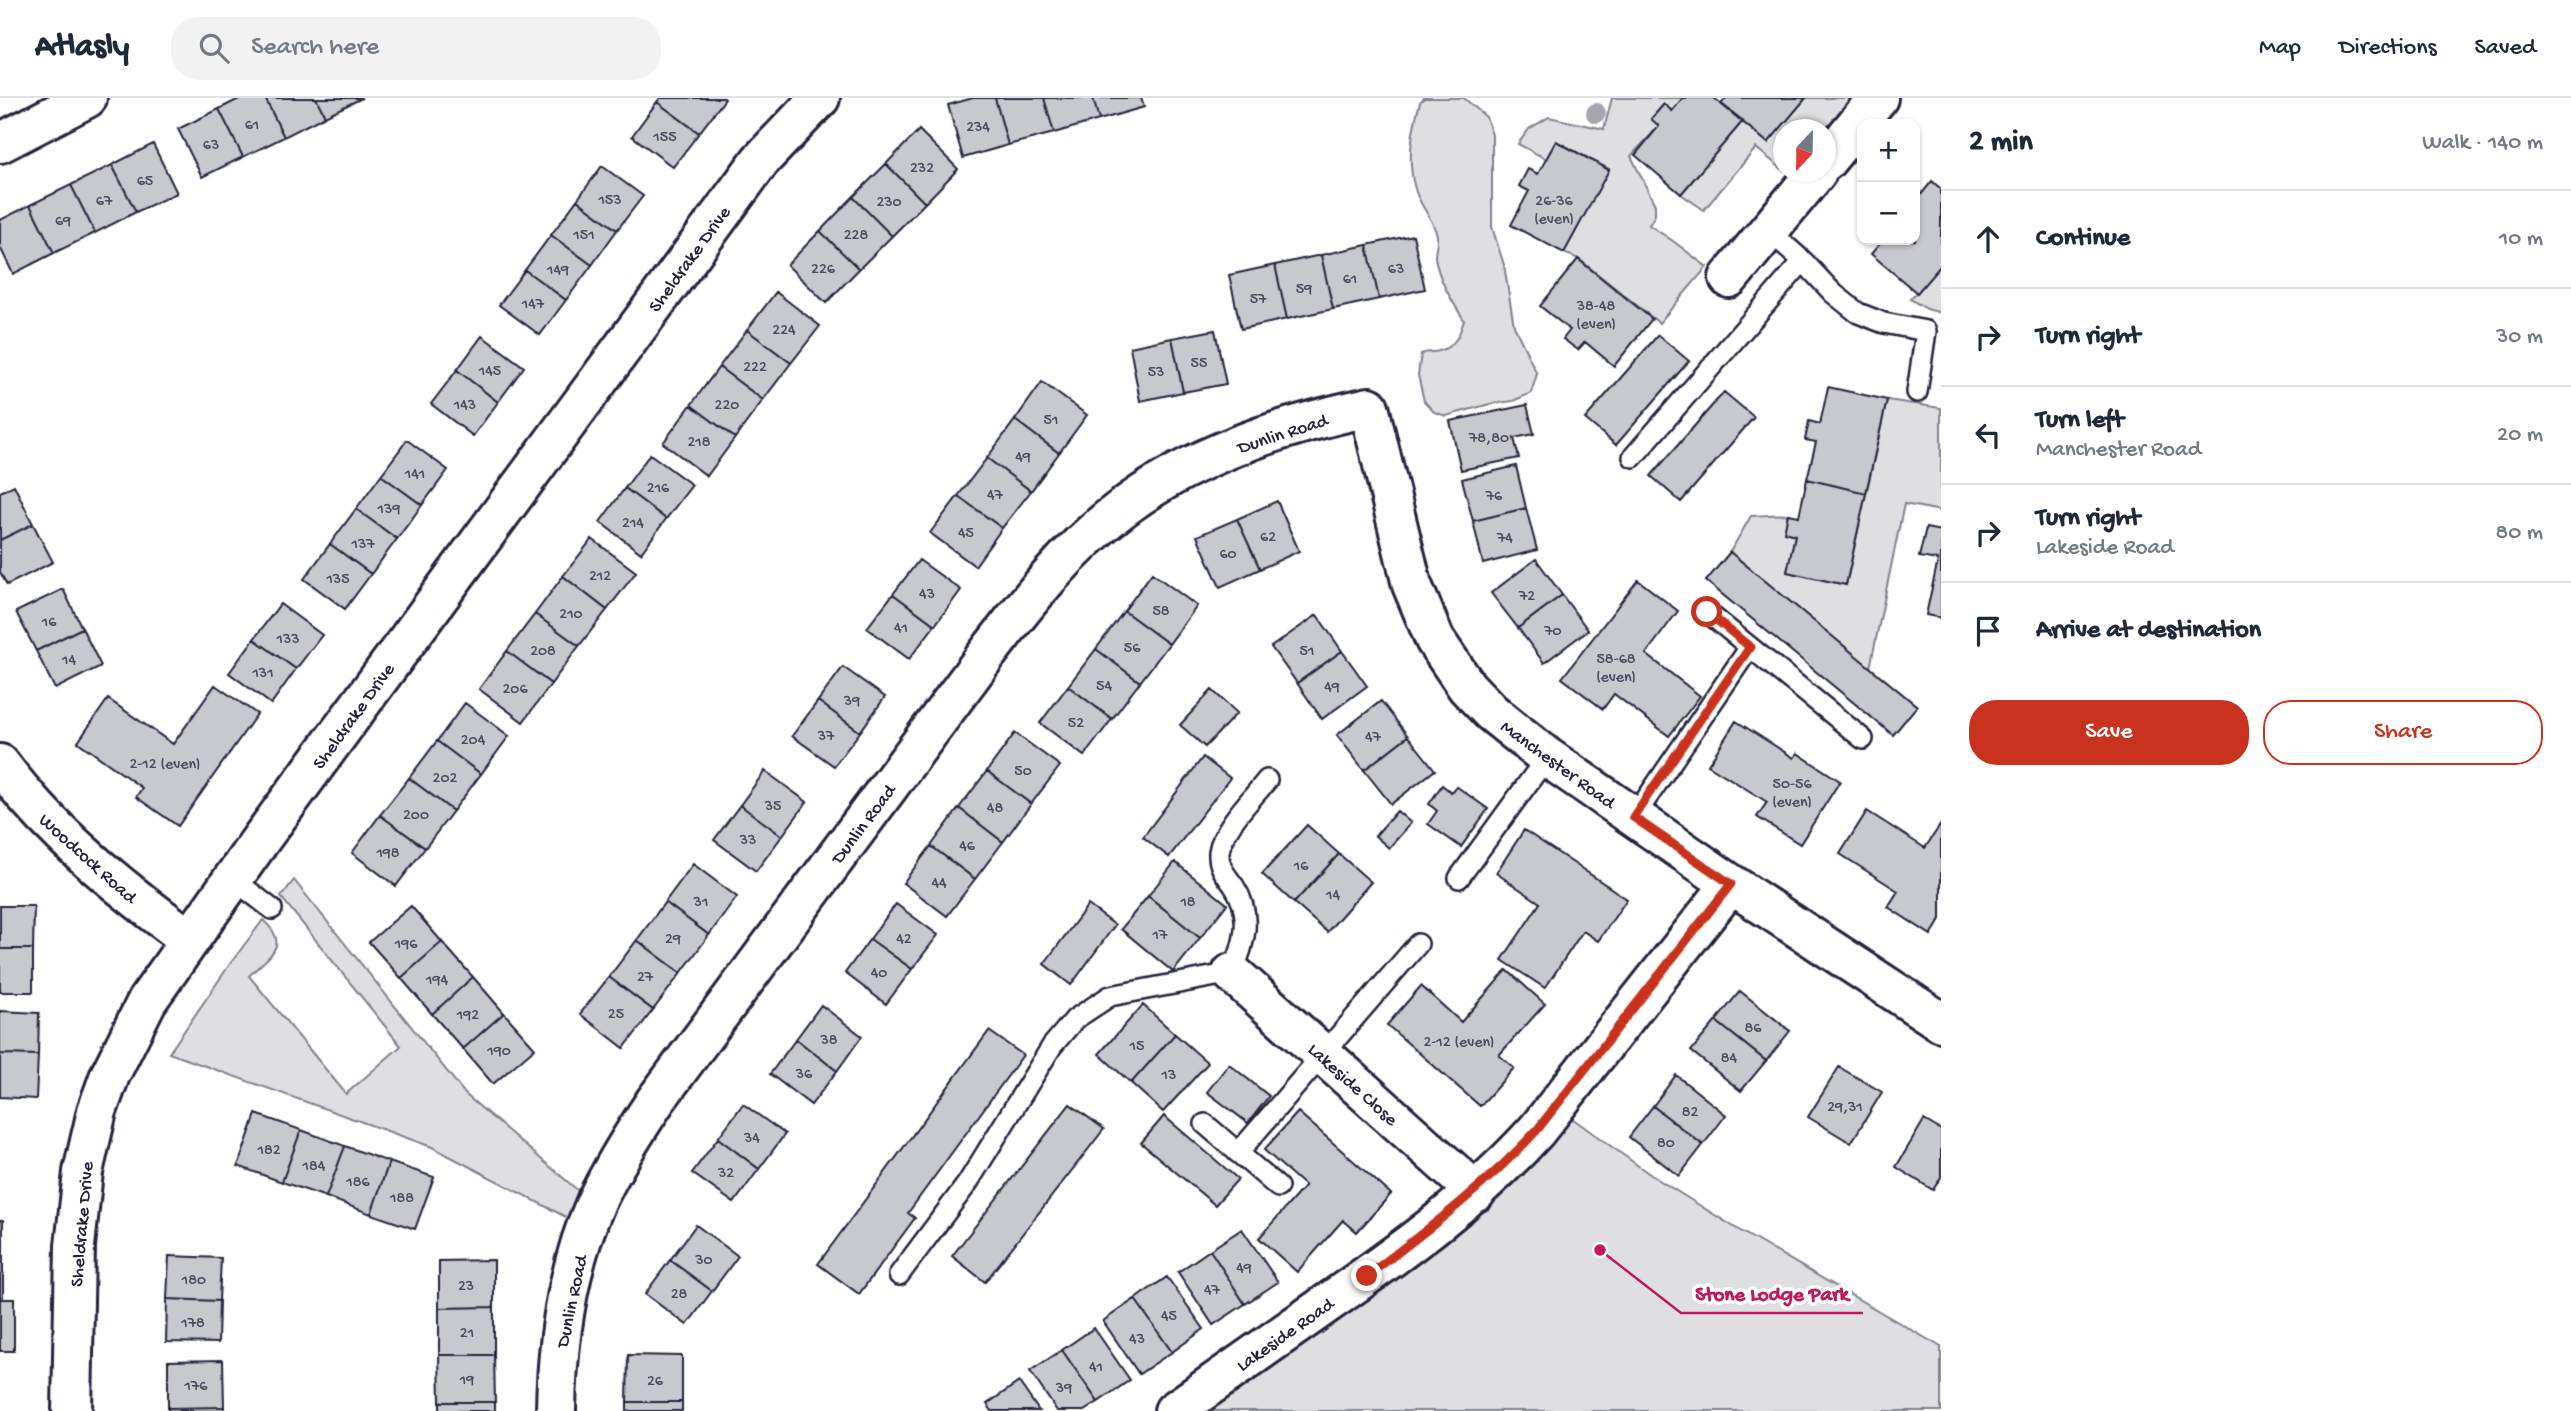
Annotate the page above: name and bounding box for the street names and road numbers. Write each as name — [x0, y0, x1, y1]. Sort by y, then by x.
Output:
street label: Sheldrake Drive — [645, 202, 737, 318]
street label: Dunlin Road — [1233, 409, 1333, 461]
street label: Sheldrake Drive — [309, 659, 401, 775]
street label: Manchester Road — [1495, 716, 1620, 816]
street label: Dunlin Road — [826, 779, 903, 871]
street label: Woodcock Road — [33, 809, 142, 911]
street label: Lakeside Close — [1302, 1039, 1402, 1132]
street label: Sheldrake Drive — [67, 1161, 100, 1288]
street label: Dunlin Road — [552, 1252, 595, 1352]
street label: Lakeside Road — [1233, 1293, 1341, 1378]

